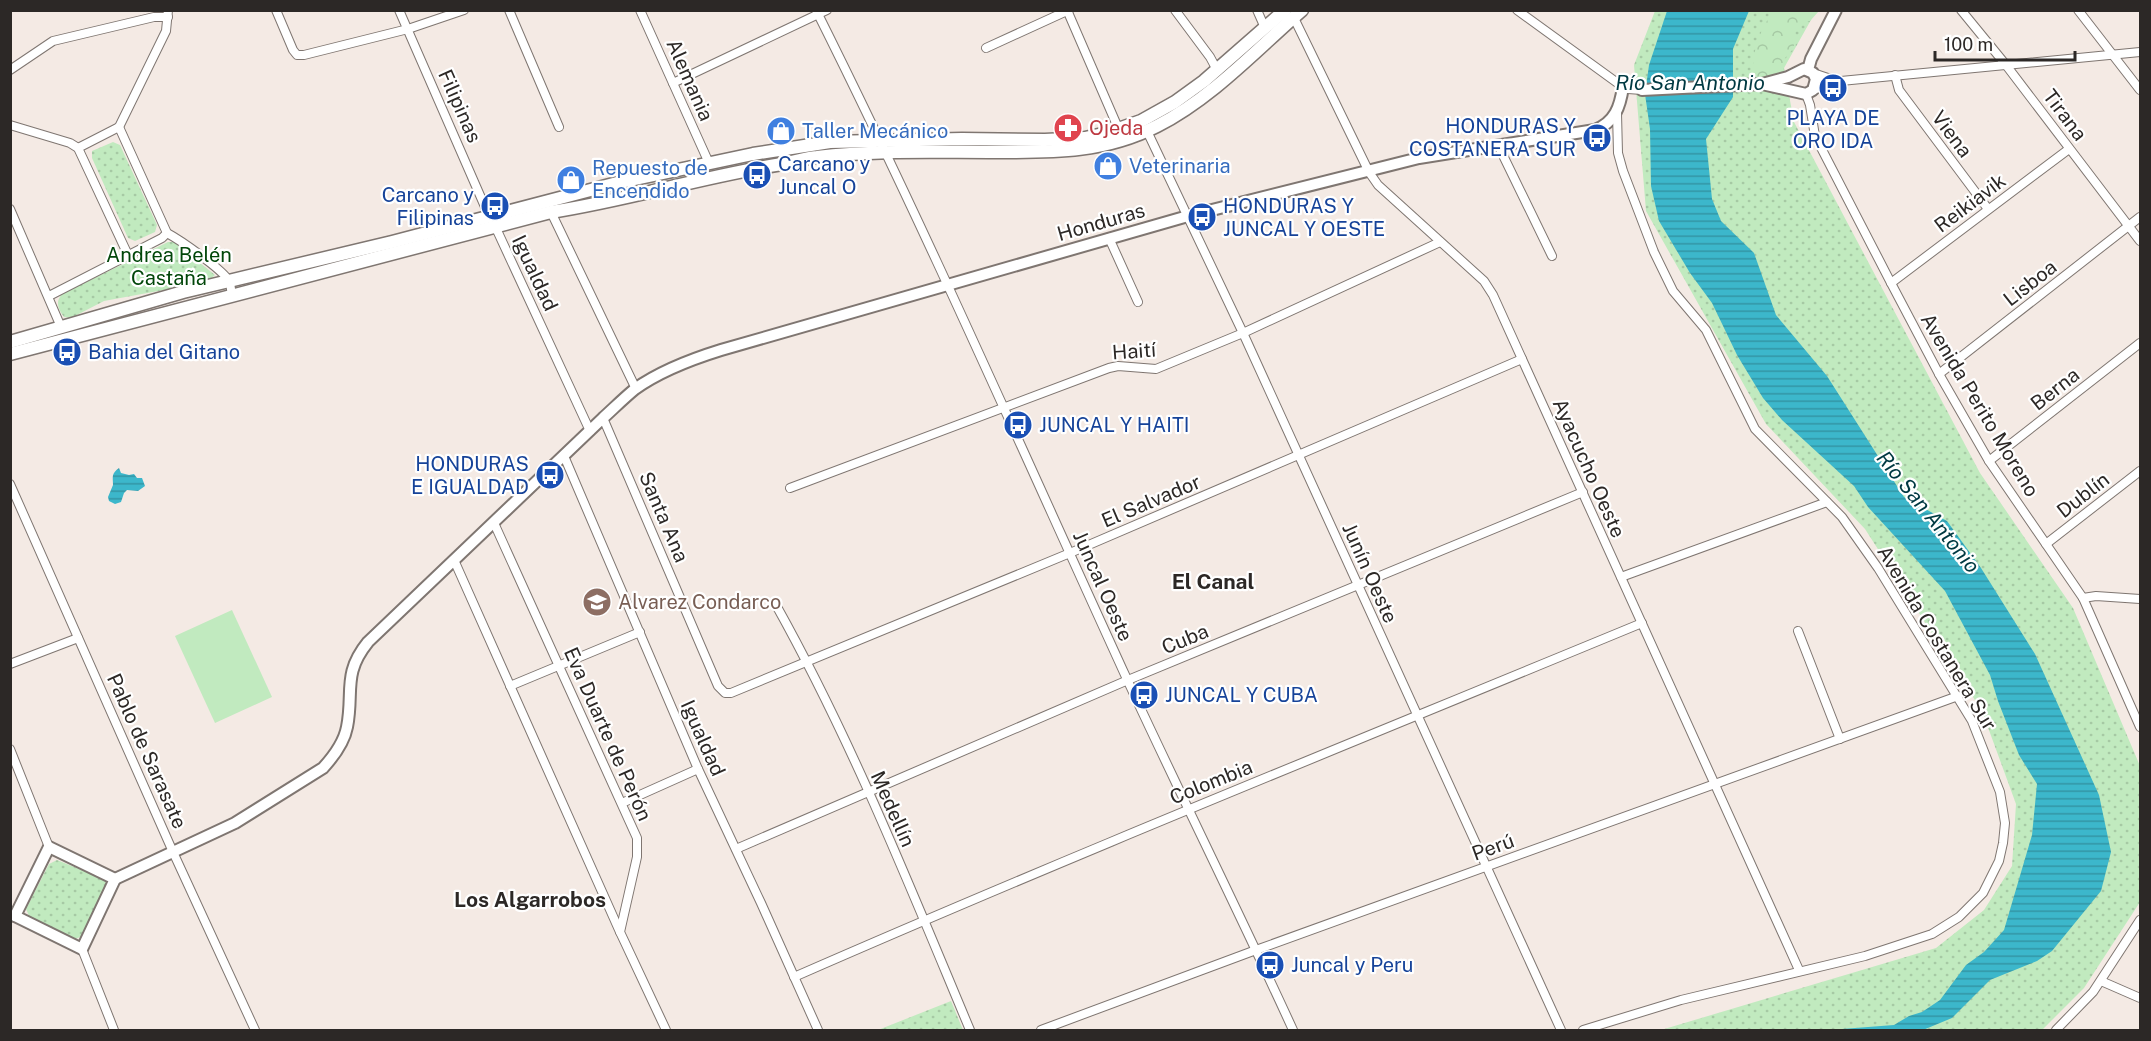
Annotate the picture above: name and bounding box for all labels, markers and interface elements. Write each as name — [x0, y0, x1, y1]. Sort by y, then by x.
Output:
scale bar — [1935, 24, 2074, 62]
text: 100 m — [1944, 34, 1993, 55]
street label: Alemania — [661, 35, 719, 125]
street label: Filipinas — [433, 66, 487, 146]
water label: Río San Antonio — [1615, 70, 1765, 95]
bus stop icon: PLAYA DE ORO IDA — [1817, 72, 1849, 104]
street label: Tirana — [2038, 85, 2092, 145]
place label: PLAYA DE ORO IDA — [1786, 106, 1880, 153]
street label: Viena — [1927, 106, 1977, 162]
pharmacy icon: Ojeda — [1052, 112, 1084, 144]
place label: HONDURAS Y COSTANERA SUR — [1409, 114, 1576, 161]
shop icon: Taller Mecánico — [765, 115, 797, 147]
place label: Ojeda — [1089, 116, 1143, 140]
place label: Taller Mecánico — [802, 119, 948, 143]
bus stop icon: HONDURAS Y COSTANERA SUR — [1581, 122, 1613, 154]
shop icon: Veterinaria — [1092, 150, 1124, 182]
place label: Carcano y Juncal O — [778, 152, 871, 199]
place label: Veterinaria — [1129, 154, 1231, 178]
place label: Repuesto de Encendido — [592, 156, 708, 203]
bus stop icon: Carcano y Juncal O — [741, 159, 773, 191]
shop icon: Repuesto de Encendido — [555, 164, 587, 196]
street label: Reikiavik — [1930, 168, 2010, 238]
place label: Carcano y Filipinas — [382, 183, 474, 230]
bus stop icon: Carcano y Filipinas — [479, 190, 511, 222]
place label: HONDURAS Y JUNCAL Y OESTE — [1223, 194, 1385, 241]
street label: Honduras — [1054, 198, 1148, 246]
bus stop icon: HONDURAS Y JUNCAL Y OESTE — [1186, 201, 1218, 233]
street label: Igualdad — [507, 231, 563, 315]
park label: Andrea Belén Castaña — [106, 243, 232, 290]
street label: Lisboa — [1999, 255, 2061, 311]
street label: Avenida Perito Moreno — [1916, 309, 2044, 501]
bus stop icon: Bahia del Gitano — [51, 336, 83, 368]
street label: Haití — [1111, 337, 1158, 365]
place label: Bahia del Gitano — [88, 340, 240, 364]
street label: Berna — [2026, 363, 2084, 415]
street label: Ayacucho Oeste — [1548, 395, 1630, 541]
bus stop icon: JUNCAL Y HAITI — [1002, 409, 1034, 441]
place label: JUNCAL Y HAITI — [1039, 413, 1189, 437]
water label: Río San Antonio — [1872, 446, 1985, 578]
place label: HONDURAS E IGUALDAD — [411, 452, 529, 499]
bus stop icon: HONDURAS E IGUALDAD — [534, 459, 566, 491]
street label: Dublín — [2052, 467, 2114, 523]
street label: Santa Ana — [634, 468, 694, 566]
street label: El Salvador — [1098, 469, 1204, 533]
street label: Junín Oeste — [1337, 519, 1403, 627]
street label: Juncal Oeste — [1068, 527, 1138, 645]
street label: Avenida Costanera Sur — [1872, 541, 2002, 735]
district label: El Canal — [1172, 569, 1254, 594]
school or university icon: Alvarez Condarco — [581, 586, 613, 618]
place label: Alvarez Condarco — [618, 590, 781, 614]
street label: Cuba — [1158, 619, 1212, 659]
street label: Eva Duarte de Perón — [559, 643, 657, 825]
street label: Pablo de Sarasate — [102, 670, 192, 832]
bus stop icon: JUNCAL Y CUBA — [1128, 679, 1160, 711]
place label: JUNCAL Y CUBA — [1165, 683, 1318, 707]
street label: Igualdad — [676, 696, 730, 780]
street label: Colombia — [1166, 755, 1256, 809]
street label: Medellín — [866, 767, 920, 851]
street label: Perú — [1469, 828, 1517, 866]
district label: Los Algarrobos — [454, 887, 606, 912]
bus stop icon: Juncal y Peru — [1254, 949, 1286, 981]
place label: Juncal y Peru — [1291, 953, 1413, 977]

